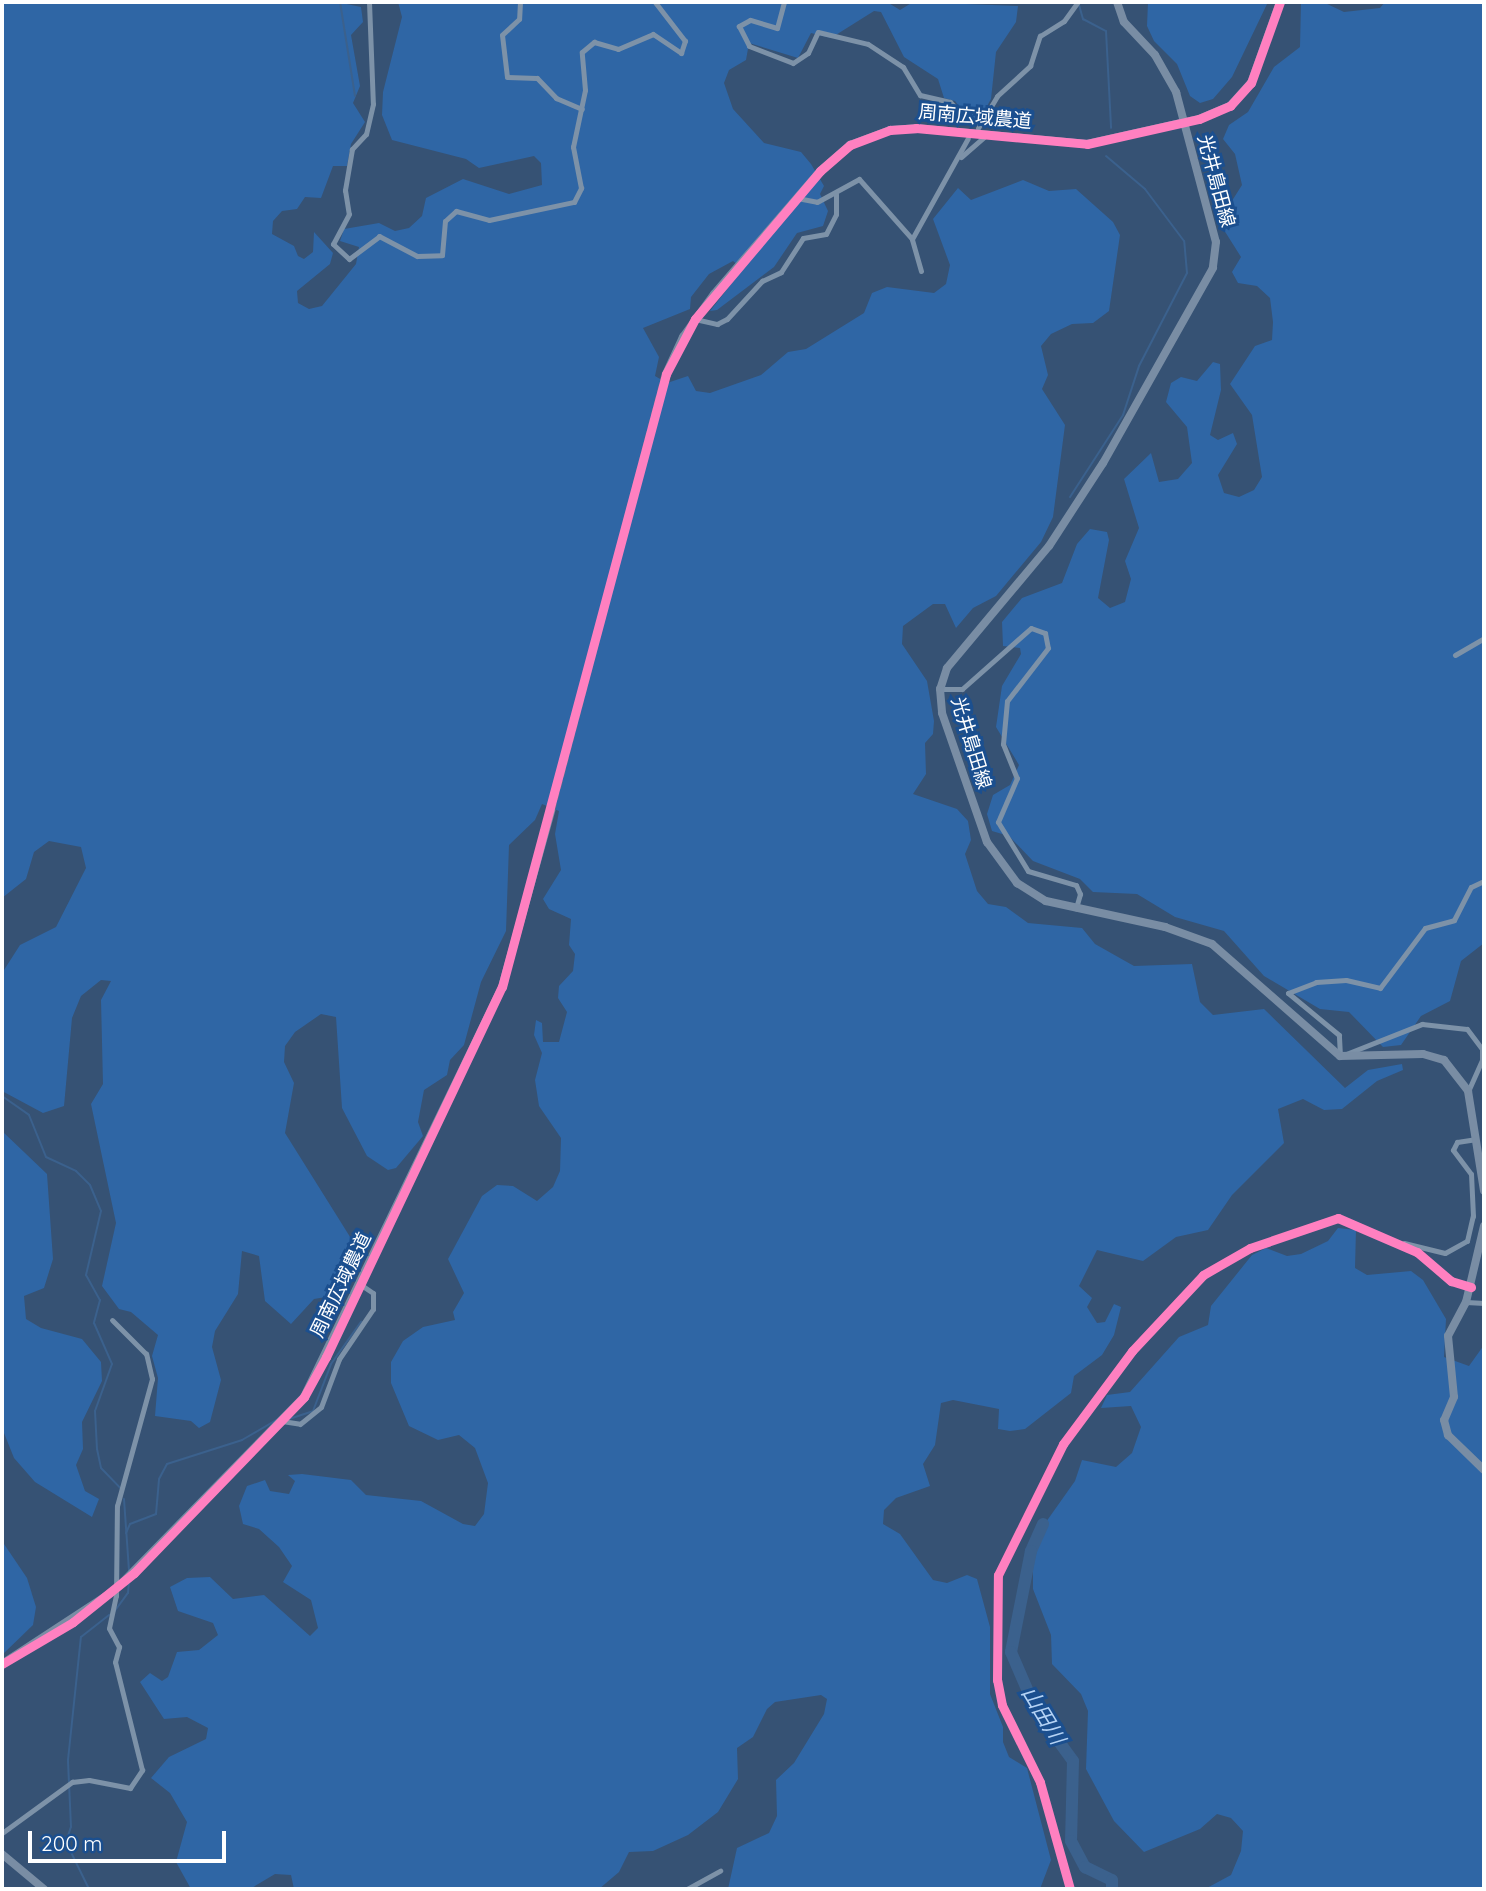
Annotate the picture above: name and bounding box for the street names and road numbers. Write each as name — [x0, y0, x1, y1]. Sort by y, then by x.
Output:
street label: 周南広域農道 — [917, 101, 1033, 133]
street label: 光井島田線 — [1193, 132, 1239, 230]
street label: 光井島田線 — [946, 694, 996, 792]
street label: 周南広域農道 — [306, 1229, 376, 1341]

